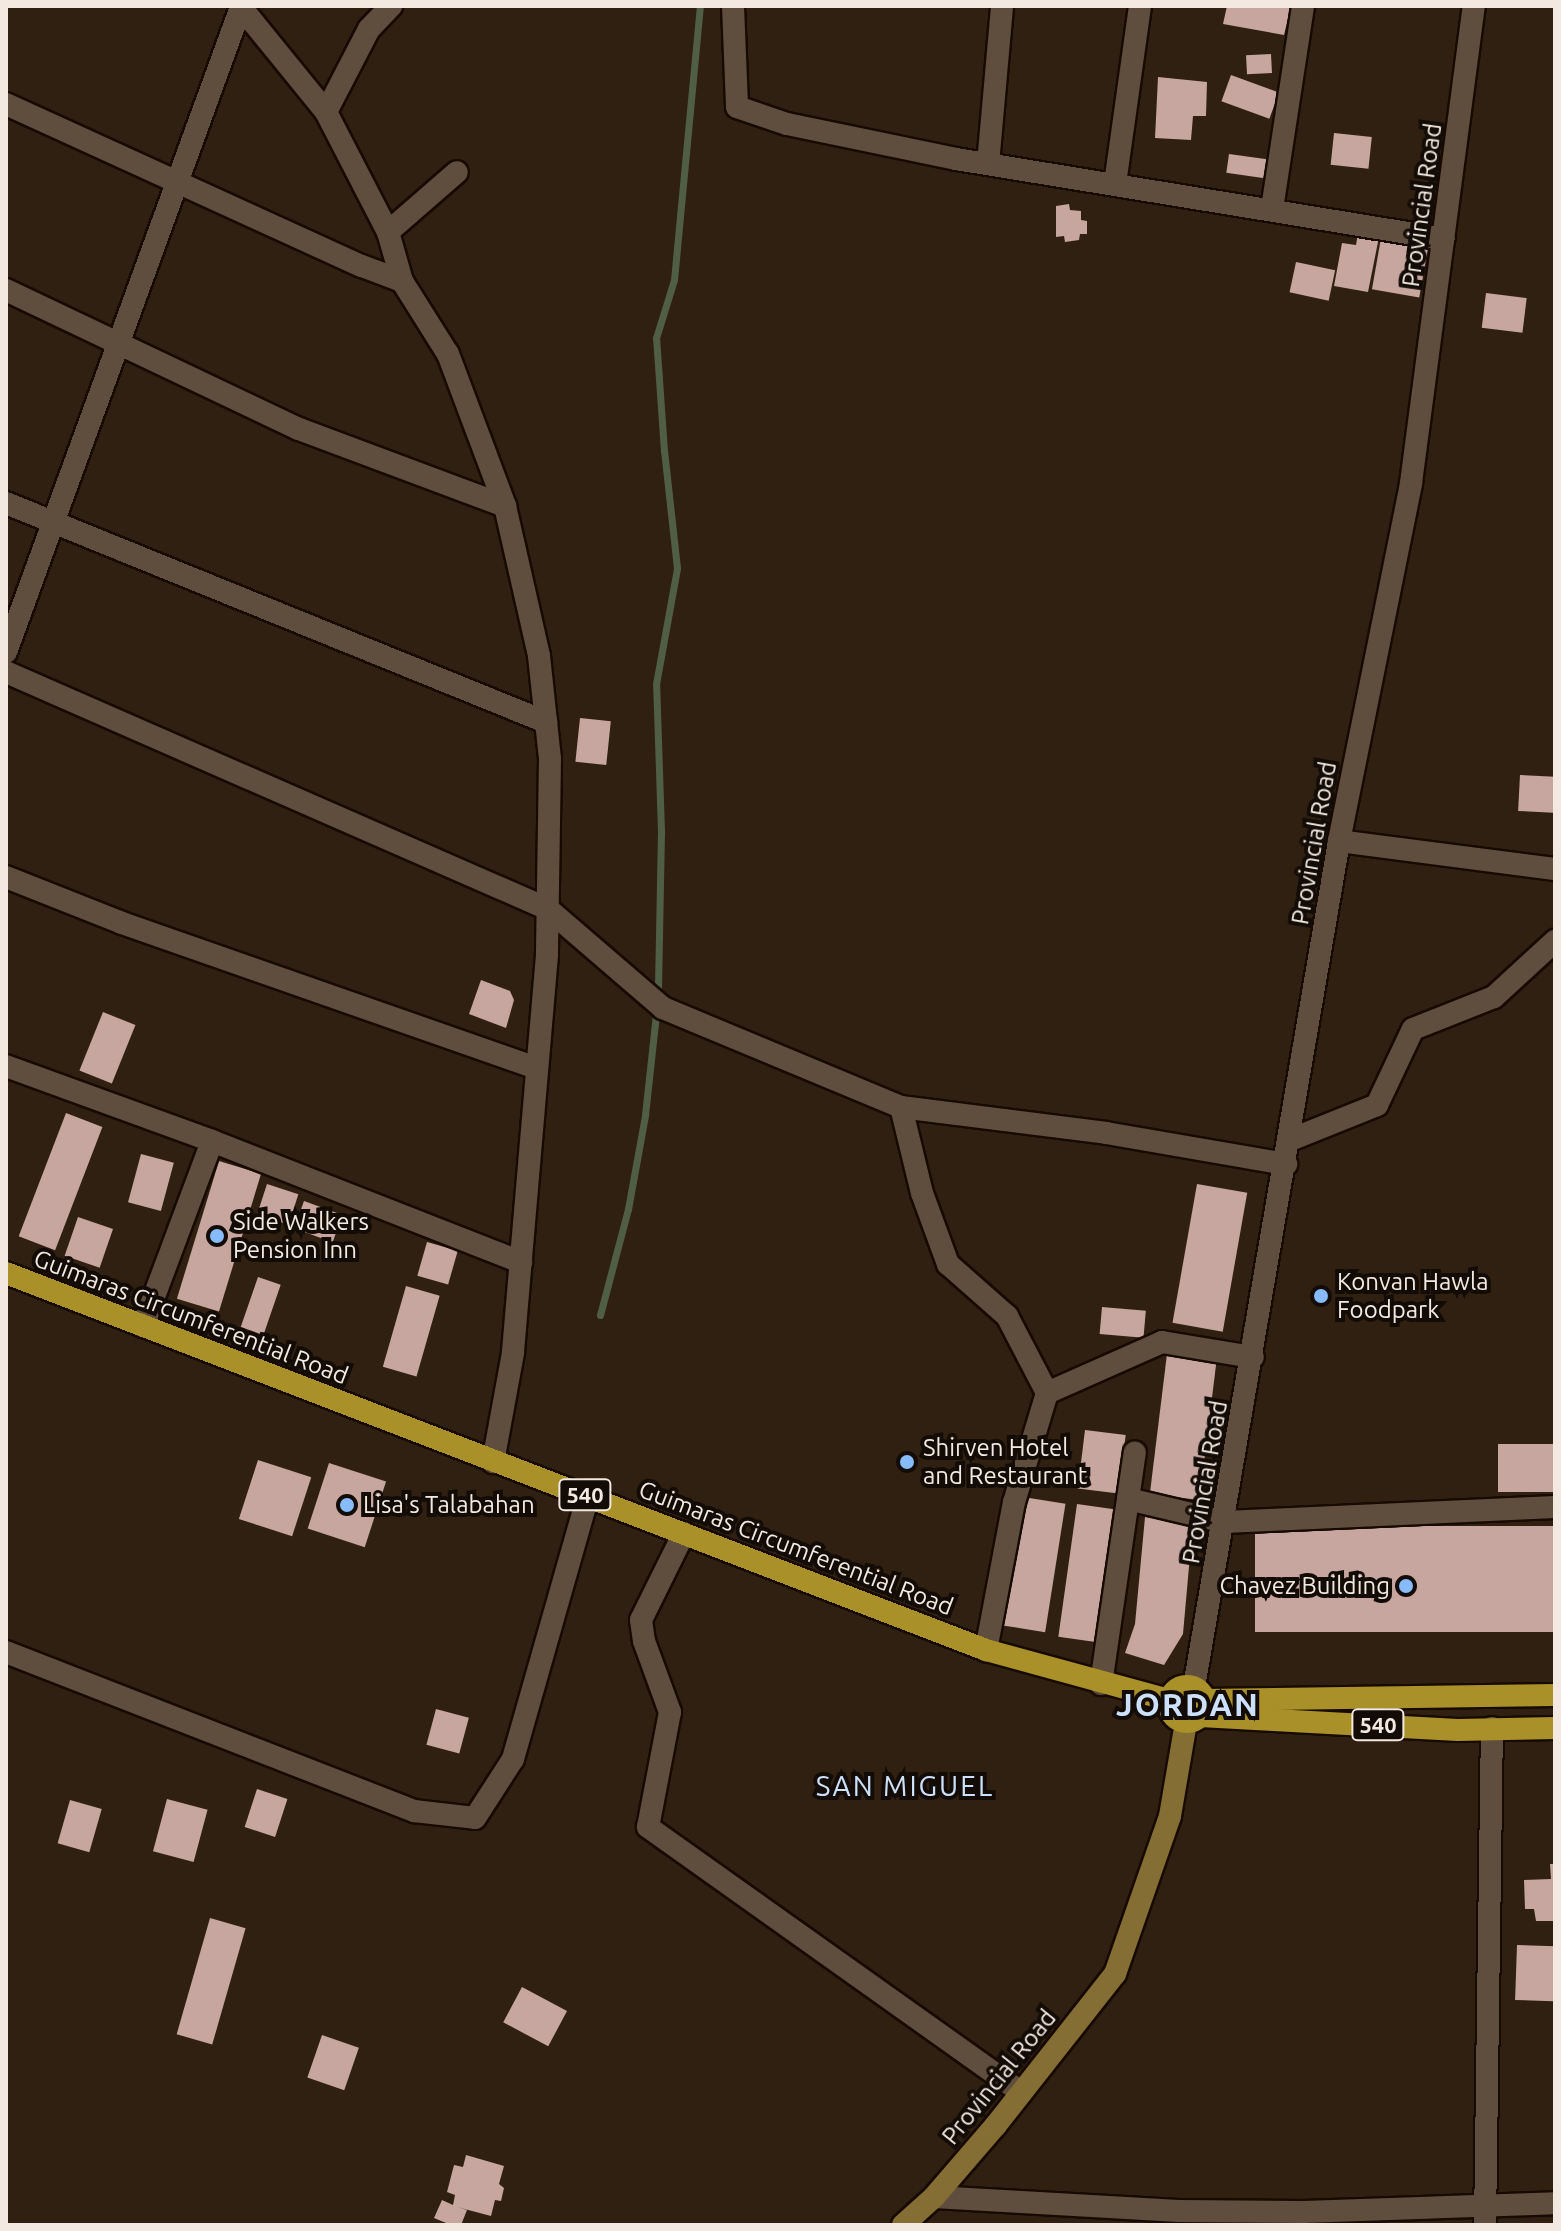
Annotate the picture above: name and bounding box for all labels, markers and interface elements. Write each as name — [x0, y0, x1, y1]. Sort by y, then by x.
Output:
street label: Provincial Road — [1396, 121, 1448, 289]
street label: Provincial Road — [1285, 759, 1343, 927]
place label: Side Walkers Pension Inn — [233, 1208, 369, 1264]
marker: Side Walkers Pension Inn — [208, 1227, 226, 1245]
street label: Guimaras Circumferential Road — [30, 1244, 352, 1390]
place label: Konvan Hawla Foodpark — [1337, 1268, 1489, 1324]
marker: Konvan Hawla Foodpark — [1312, 1287, 1330, 1305]
street label: Provincial Road — [1176, 1398, 1234, 1566]
place label: Shirven Hotel and Restaurant — [923, 1434, 1087, 1490]
marker: Shirven Hotel and Restaurant — [898, 1453, 916, 1471]
street label: Guimaras Circumferential Road — [635, 1475, 957, 1621]
road number: 540 — [557, 1477, 613, 1513]
place label: Lisa's Talabahan — [363, 1491, 535, 1519]
marker: Lisa's Talabahan — [338, 1496, 356, 1514]
place label: Chavez Building — [1219, 1572, 1390, 1600]
marker: Chavez Building — [1397, 1577, 1415, 1595]
district label: JORDAN — [1116, 1685, 1260, 1723]
road number: 540 — [1350, 1707, 1406, 1743]
district label: SAN MIGUEL — [816, 1769, 994, 1803]
street label: Provincial Road — [936, 2004, 1062, 2150]

